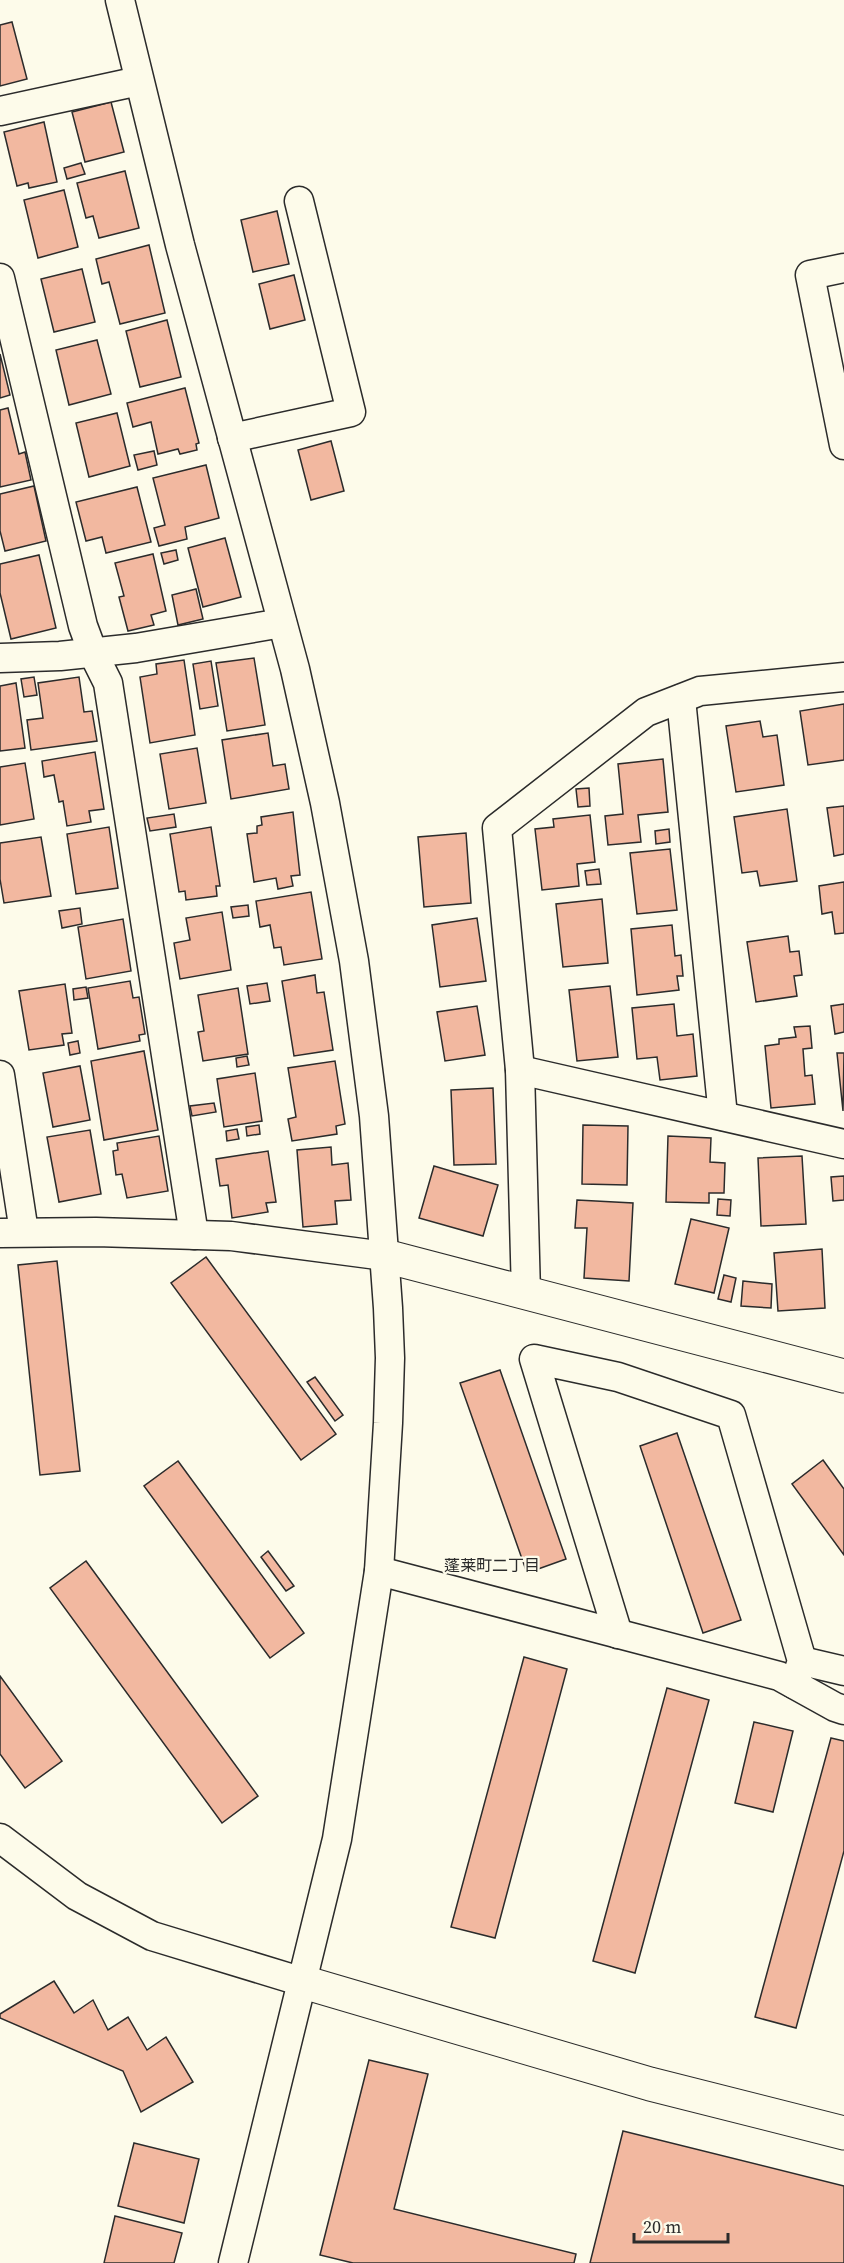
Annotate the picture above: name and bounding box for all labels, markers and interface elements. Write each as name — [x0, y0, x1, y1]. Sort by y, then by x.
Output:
district label: 蓬莱町二丁目 — [444, 1554, 540, 1576]
scale bar — [634, 2206, 728, 2244]
text: 20 m — [643, 2214, 681, 2239]

